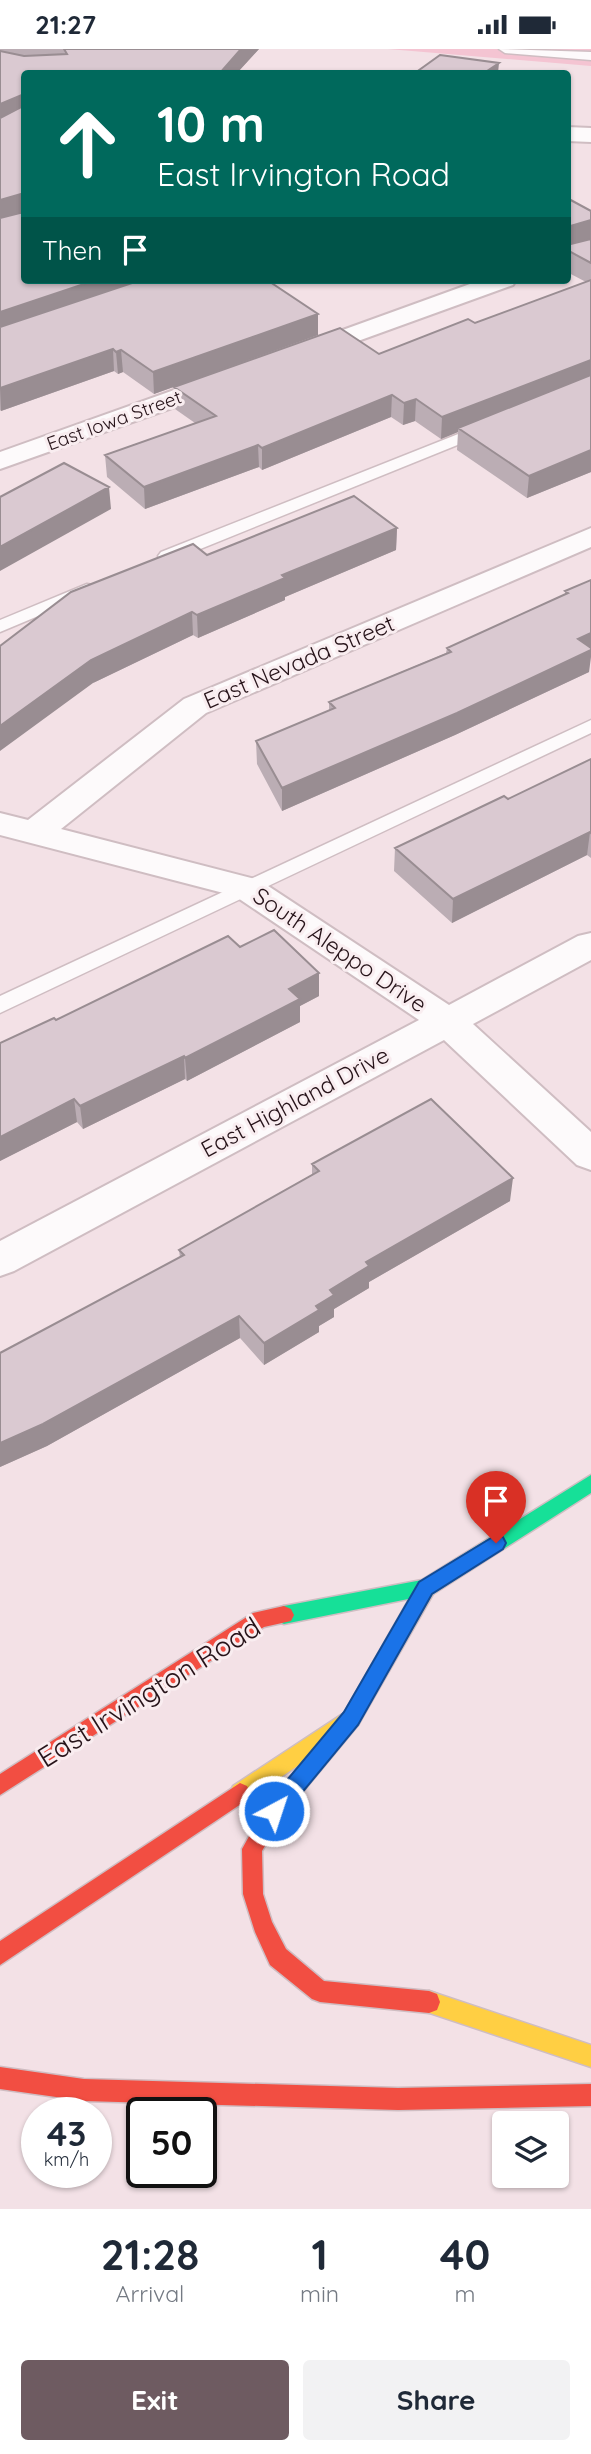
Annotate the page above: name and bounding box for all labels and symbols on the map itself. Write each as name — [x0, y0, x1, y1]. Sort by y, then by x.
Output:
street label: East Iowa Street — [43, 384, 185, 456]
street label: East Nevada Street — [199, 608, 399, 715]
street label: South Aleppo Drive — [248, 881, 433, 1018]
street label: East Highland Drive — [196, 1040, 394, 1163]
pin — [466, 1471, 526, 1543]
street label: East Irvington Road — [31, 1609, 267, 1774]
position arrow — [237, 1774, 311, 1848]
speed limit sign: 50 — [126, 2097, 217, 2188]

